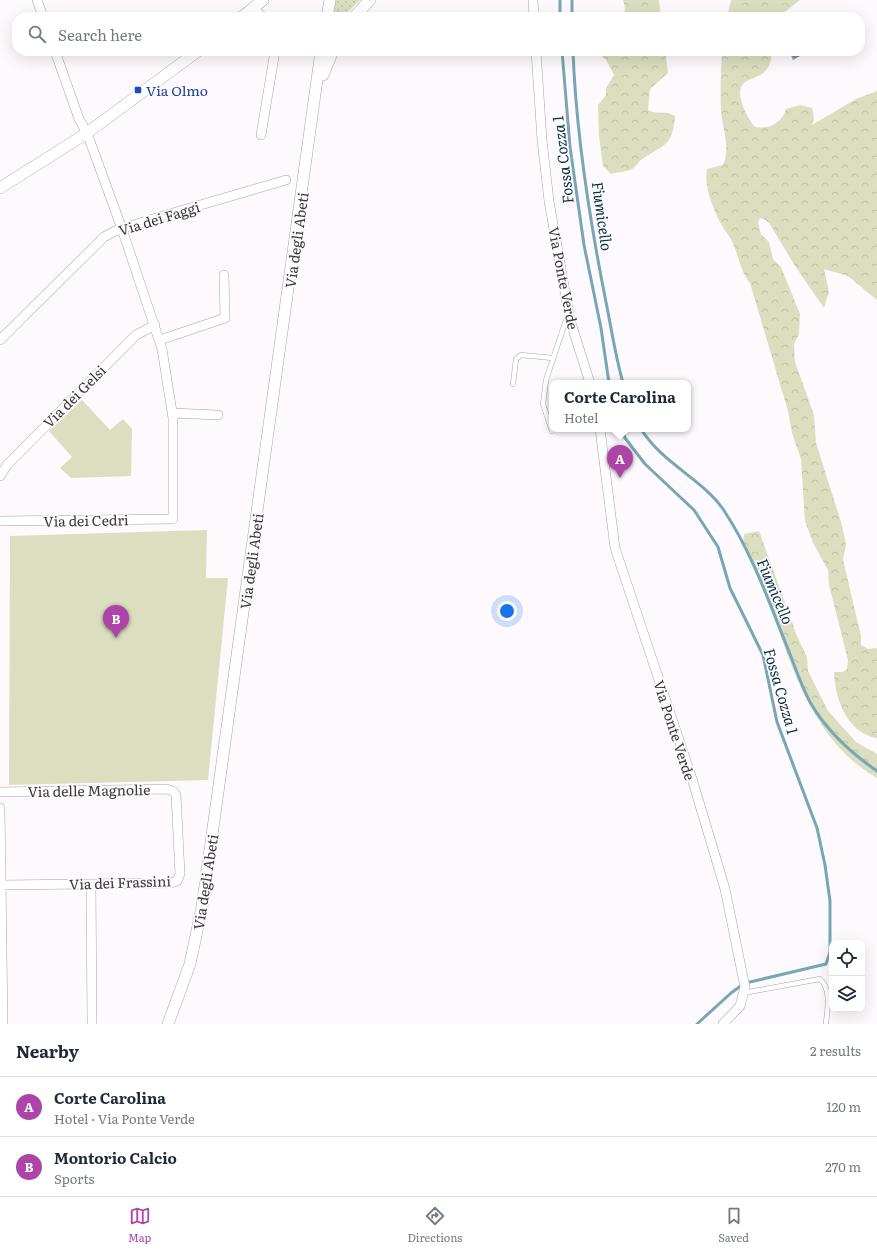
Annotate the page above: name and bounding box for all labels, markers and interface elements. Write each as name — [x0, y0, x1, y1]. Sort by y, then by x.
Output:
search box — [12, 12, 865, 56]
icon: search — [26, 23, 48, 45]
text: Search here — [58, 23, 142, 46]
place label: Via Olmo — [146, 80, 208, 100]
marker: Via Olmo — [133, 85, 143, 95]
water label: Fossa Cozza 1 — [545, 114, 579, 205]
water label: Fiumicello — [587, 180, 619, 252]
street label: Via degli Abeti — [279, 190, 313, 289]
street label: Via dei Faggi — [116, 196, 202, 240]
street label: Via Ponte Verde — [544, 225, 584, 331]
street label: Via dei Gelsi — [38, 360, 110, 432]
popup — [549, 380, 691, 432]
text: Corte Carolina — [564, 385, 676, 408]
text: Hotel — [564, 408, 598, 427]
pin: A — [607, 445, 633, 478]
street label: Via dei Cedri — [43, 509, 129, 531]
street label: Via degli Abeti — [234, 511, 268, 610]
water label: Fiumicello — [752, 554, 800, 628]
your location — [497, 601, 517, 621]
pin: B — [103, 605, 129, 638]
water label: Fossa Cozza 1 — [759, 645, 805, 737]
street label: Via Ponte Verde — [649, 677, 701, 783]
street label: Via delle Magnolie — [27, 779, 151, 801]
street label: Via degli Abeti — [188, 832, 222, 931]
street label: Via dei Frassini — [69, 870, 172, 894]
map controls — [829, 940, 865, 1012]
button: locate — [829, 940, 865, 976]
button: layers — [829, 976, 865, 1012]
text: Nearby — [16, 1038, 79, 1063]
text: 2 results — [810, 1041, 861, 1060]
text: Corte Carolina — [54, 1086, 166, 1109]
text: A — [24, 1097, 34, 1116]
text: 120 m — [826, 1097, 861, 1116]
text: Hotel · Via Ponte Verde — [54, 1109, 195, 1128]
text: Montorio Calcio — [54, 1146, 177, 1169]
text: B — [25, 1157, 33, 1176]
text: 270 m — [825, 1157, 861, 1176]
text: Sports — [54, 1169, 94, 1188]
tab: Map — [128, 1205, 151, 1245]
tab: Directions — [407, 1205, 462, 1245]
tab: Saved — [718, 1205, 749, 1245]

